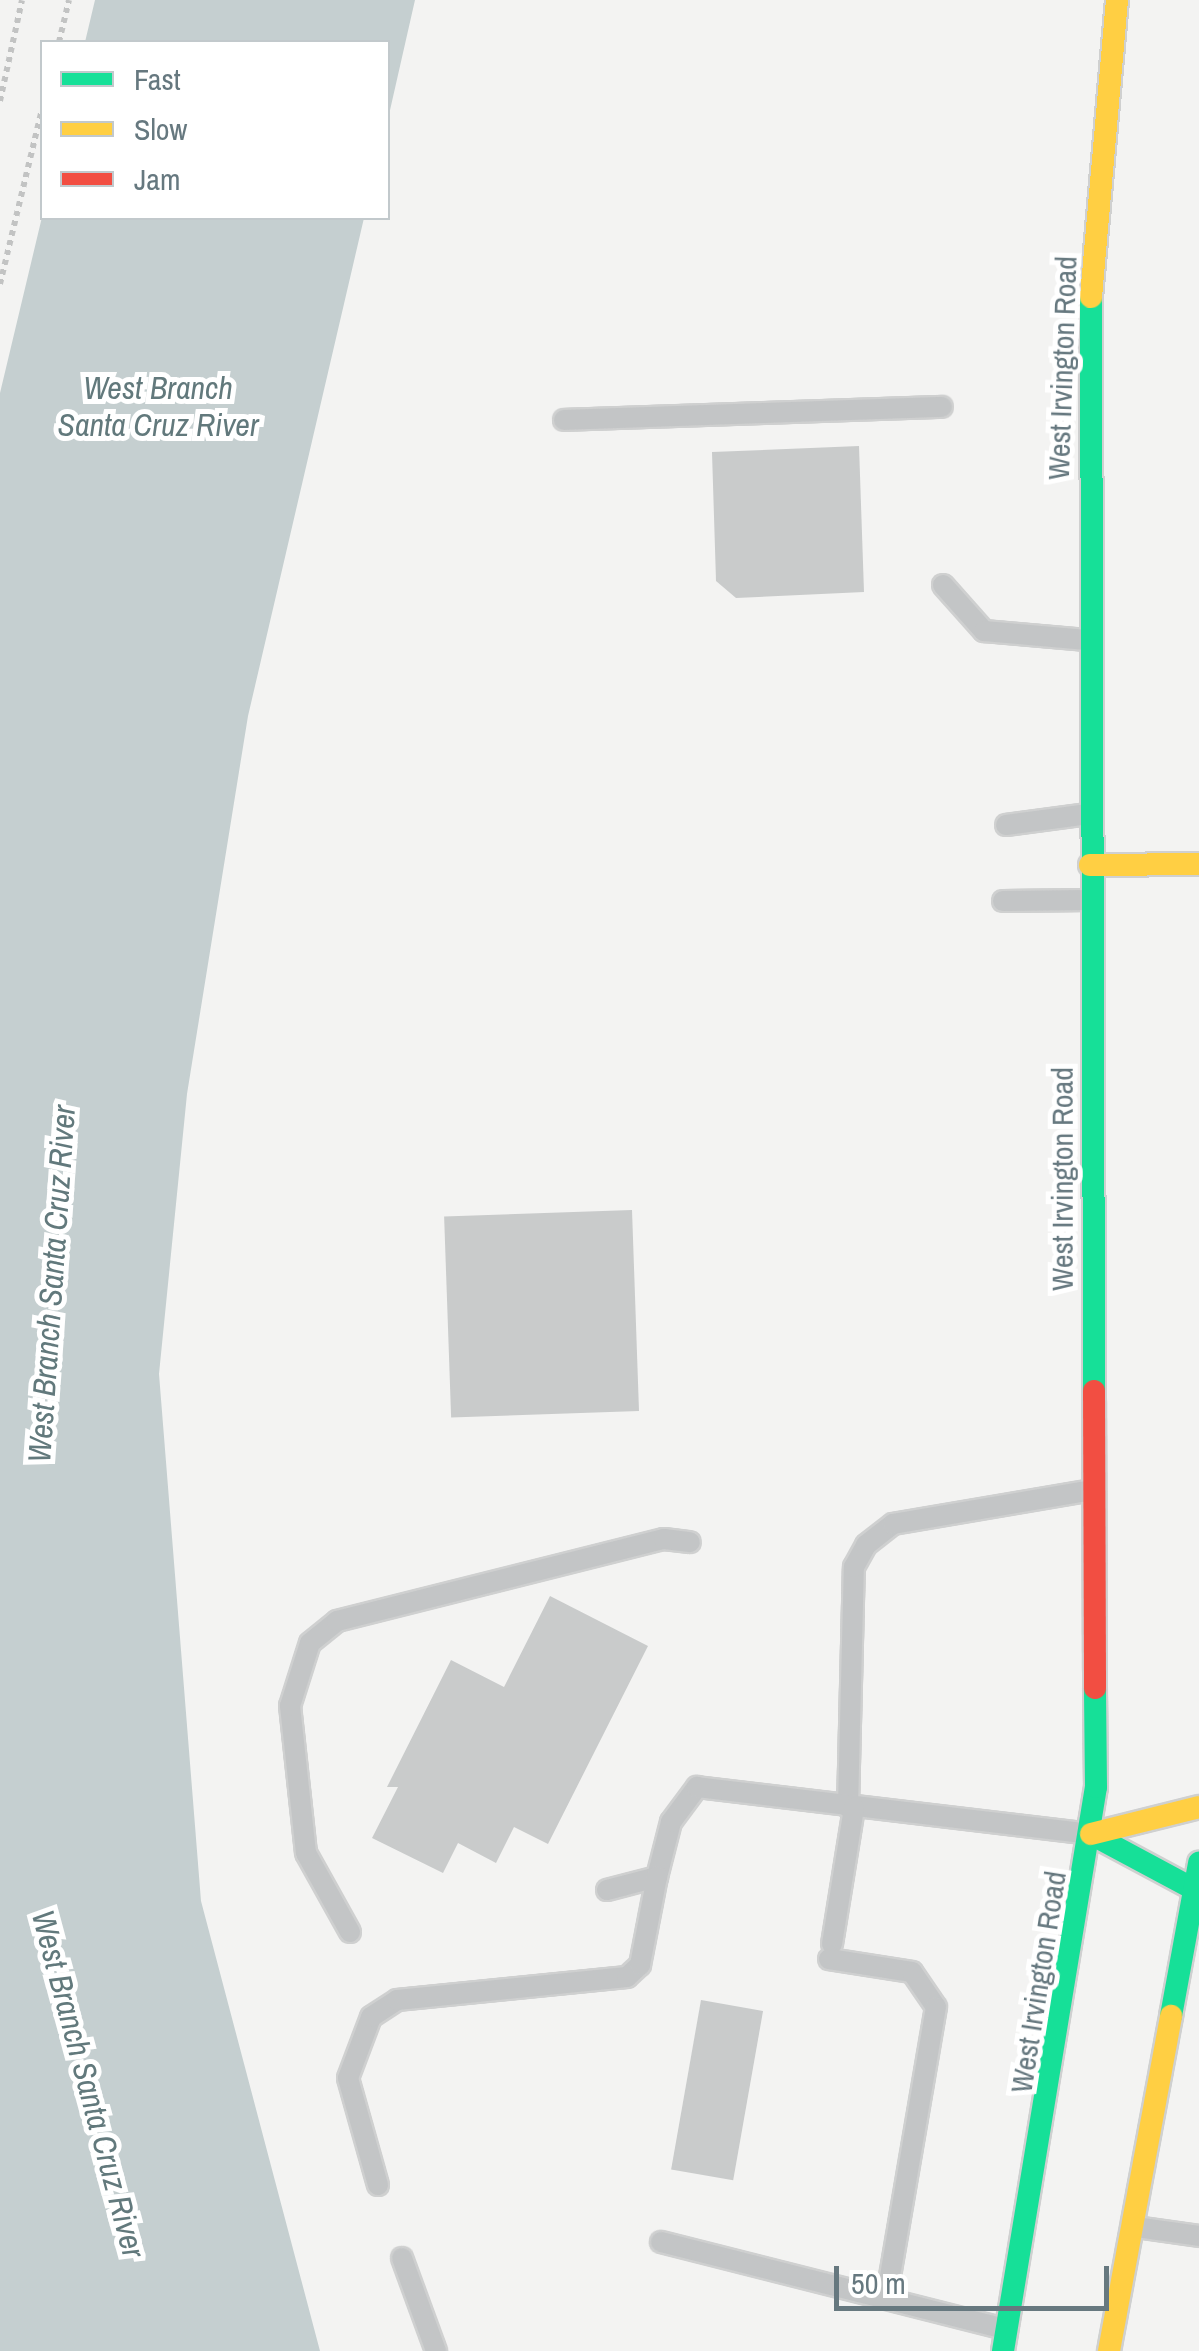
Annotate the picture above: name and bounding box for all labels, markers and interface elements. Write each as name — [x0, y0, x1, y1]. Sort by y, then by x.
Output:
legend — [40, 40, 390, 220]
text: Fast — [134, 59, 181, 99]
text: Slow — [134, 109, 187, 149]
text: Jam — [134, 159, 180, 199]
street label: West Irvington Road — [1040, 256, 1084, 480]
water label: West Branch Santa Cruz River — [57, 370, 259, 445]
street label: West Irvington Road — [1044, 1067, 1080, 1291]
water label: West Branch Santa Cruz River — [20, 1104, 84, 1464]
street label: West Irvington Road — [1003, 1869, 1073, 2095]
water label: West Branch Santa Cruz River — [23, 1906, 153, 2262]
scale bar — [839, 2246, 1114, 2308]
text: 50 m — [851, 2263, 906, 2303]

